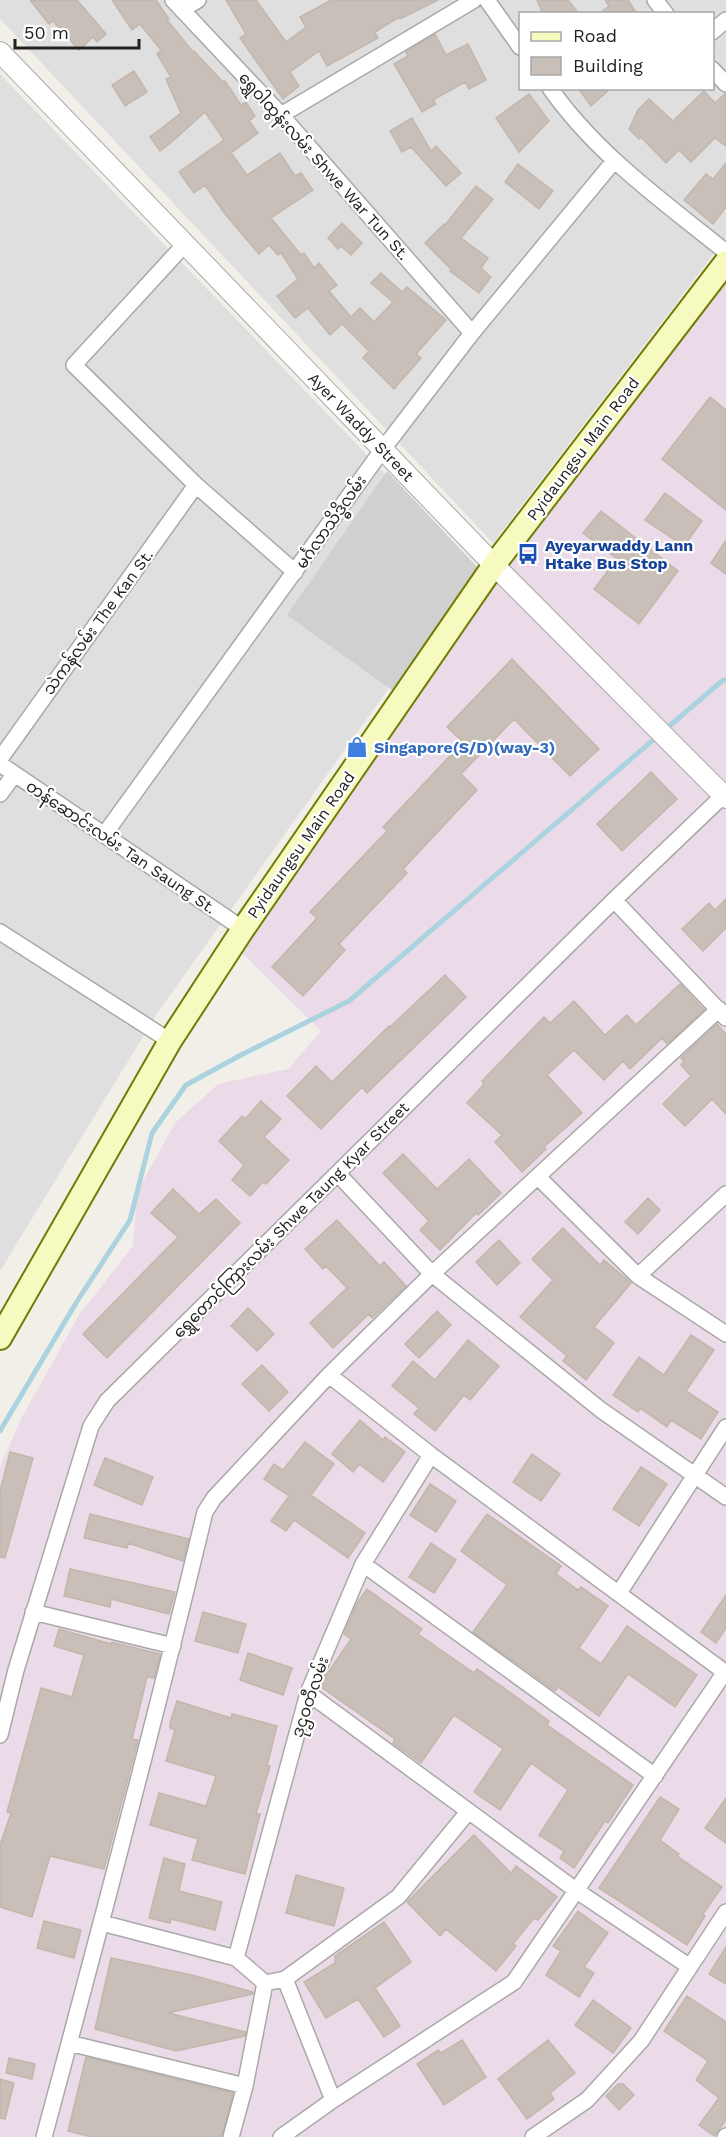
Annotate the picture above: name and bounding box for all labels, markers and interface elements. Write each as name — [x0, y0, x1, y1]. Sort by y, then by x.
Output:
scale bar — [15, 12, 140, 50]
legend — [519, 12, 714, 90]
text: 50 m — [24, 22, 69, 43]
text: Road — [573, 25, 617, 46]
text: Building — [573, 55, 643, 76]
street label: ရွှေဝါထွန်းလမ်း Shwe War Tun St. — [232, 67, 415, 266]
street label: Ayer Waddy Street — [304, 369, 418, 486]
street label: Pyidaungsu Main Road — [523, 374, 643, 524]
street label: မင်္ဂလာသိဒ္ဓိလမ်း — [290, 471, 374, 575]
place label: Ayeyarwaddy Lann Htake Bus Stop — [545, 536, 693, 573]
bus stop icon: Ayeyarwaddy Lann Htake Bus Stop — [516, 542, 540, 566]
street label: သဲကန်လမ်း The Kan St. — [37, 545, 160, 701]
shop icon: Singapore(S/D)(way-3) — [345, 735, 369, 759]
place label: Singapore(S/D)(way-3) — [374, 738, 555, 757]
street label: Pyidaungsu Main Road — [243, 768, 359, 922]
street label: တန်ဆောင်းလမ်း Tan Saung St. — [20, 775, 221, 921]
street label: ရွှေတောင်ကြားလမ်း Shwe Taung Kyar Street — [168, 1097, 416, 1345]
street label: ဒုဌဝတီလမ်း — [285, 1654, 337, 1741]

